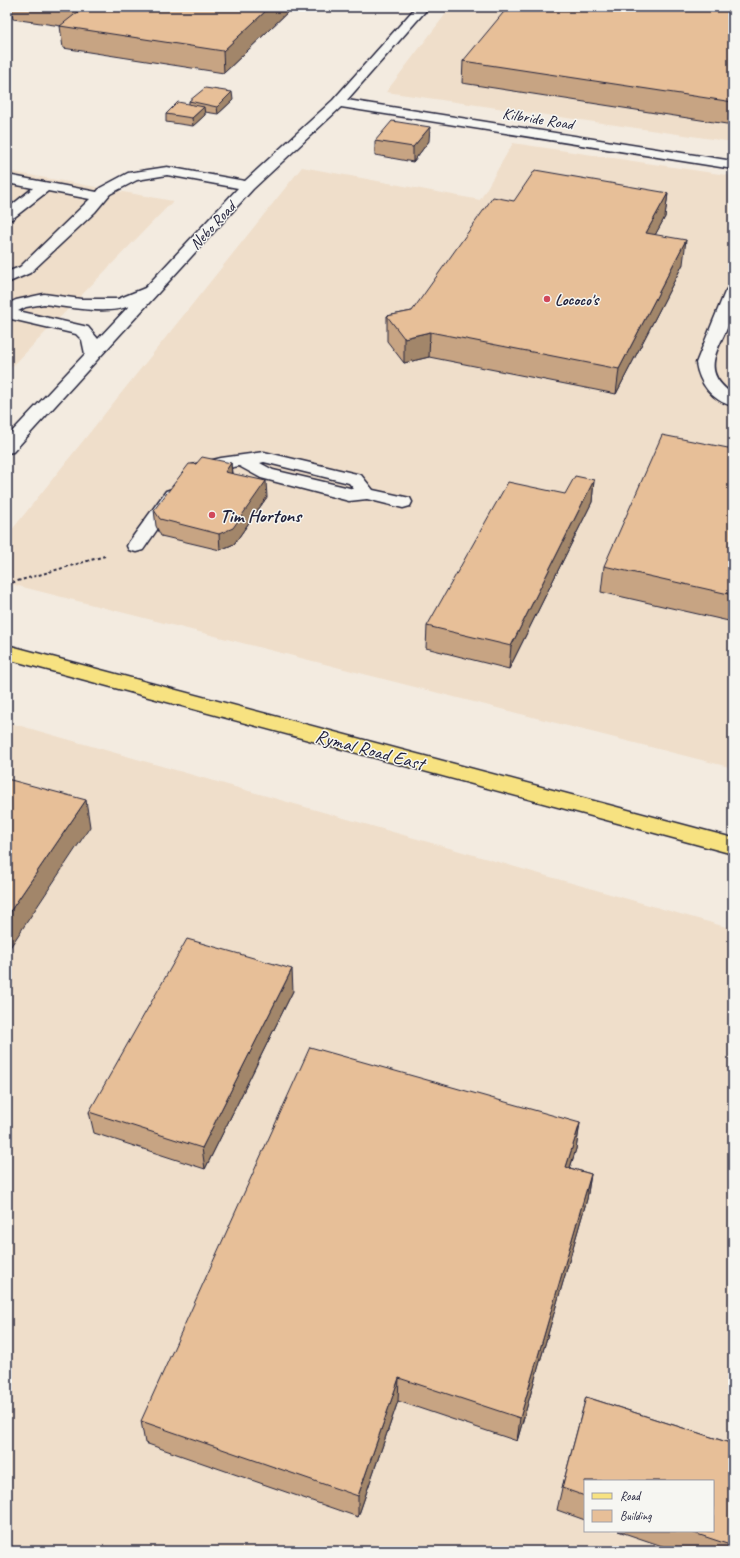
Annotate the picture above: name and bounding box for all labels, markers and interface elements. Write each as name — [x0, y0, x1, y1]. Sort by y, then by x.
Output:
street label: Kilbride Road — [501, 104, 577, 135]
street label: Nebo Road — [186, 196, 242, 254]
place label: Lococo's — [555, 290, 600, 310]
marker: Lococo's — [542, 294, 552, 304]
place label: Tim Hortons — [220, 504, 303, 528]
marker: Tim Hortons — [207, 510, 217, 520]
street label: Rymal Road East — [313, 724, 429, 777]
legend — [584, 1480, 714, 1532]
text: Road — [620, 1488, 642, 1504]
text: Building — [620, 1508, 652, 1524]

